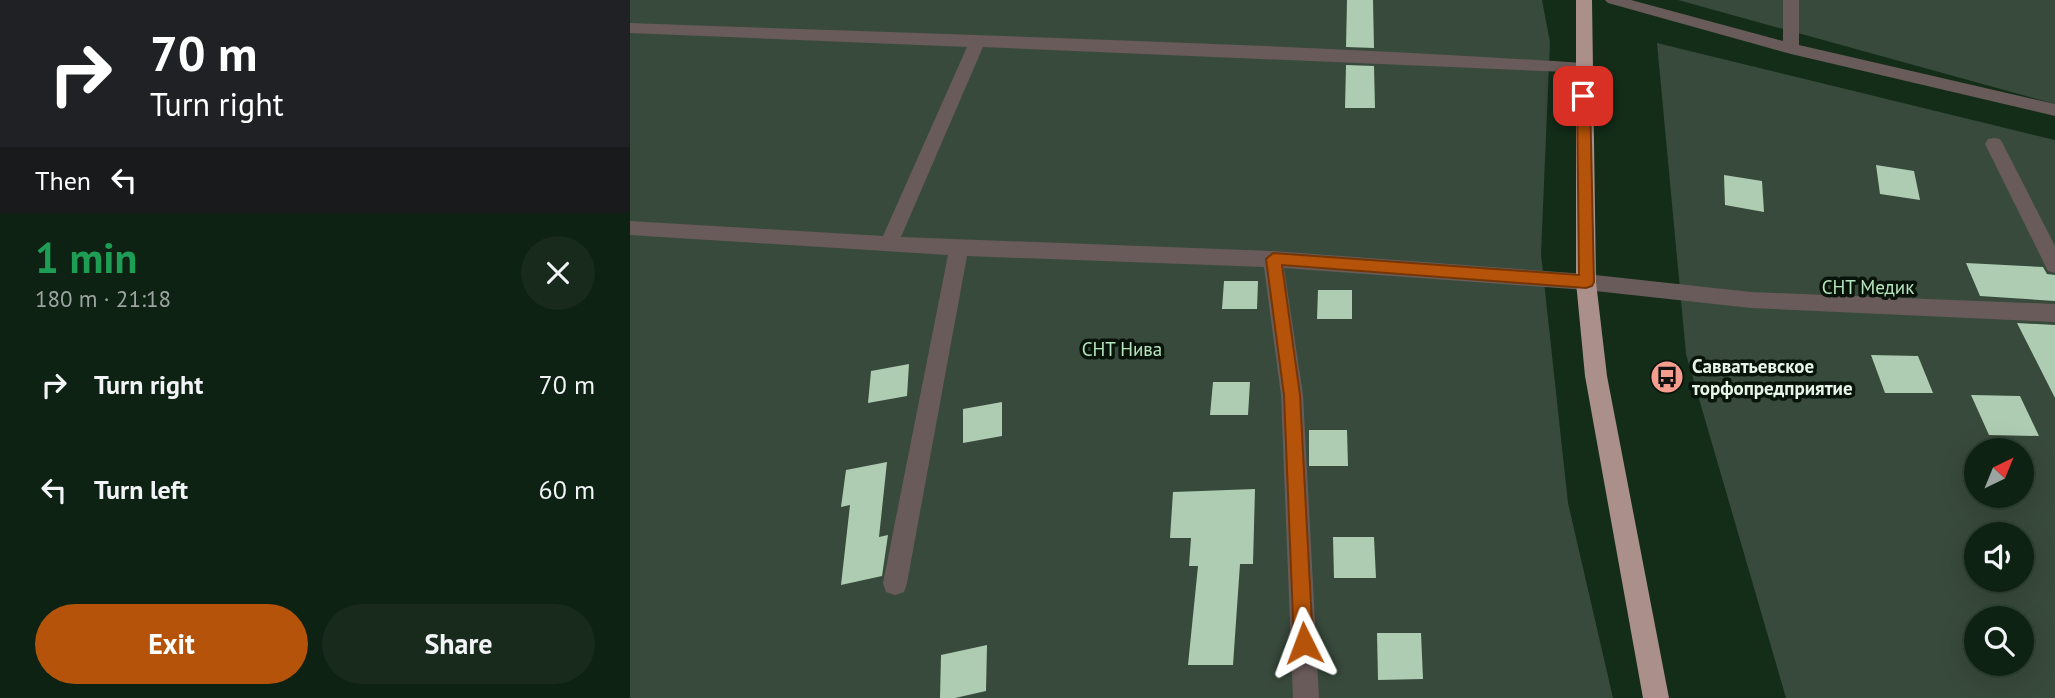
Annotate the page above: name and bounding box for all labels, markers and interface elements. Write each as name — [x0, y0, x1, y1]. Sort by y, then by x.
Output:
text: 70 m — [150, 21, 257, 85]
icon: right — [35, 28, 126, 119]
pin — [1553, 66, 1613, 126]
icon: arrive — [1564, 77, 1602, 115]
text: Turn right — [150, 83, 284, 125]
icon: left — [105, 161, 143, 199]
text: Then — [35, 164, 91, 197]
text: 1 min — [35, 230, 137, 285]
button: close — [521, 236, 595, 310]
park label: СНТ Медик — [1822, 275, 1914, 299]
text: 180 m · 21:18 — [35, 284, 171, 313]
park label: СНТ Нива — [1082, 337, 1162, 361]
place label: Савватьевское торфопредприятие — [1692, 354, 1853, 400]
bus stop icon: Савватьевское торфопредприятие — [1648, 358, 1686, 396]
icon: right — [35, 366, 73, 404]
text: Turn right — [94, 368, 203, 401]
text: 70 m — [539, 368, 595, 401]
north arrow — [1964, 438, 2034, 508]
map controls — [1964, 438, 2034, 676]
icon: left — [35, 471, 73, 509]
text: Turn left — [94, 473, 188, 506]
text: 60 m — [539, 473, 595, 506]
button: sound — [1964, 522, 2034, 592]
button: Exit — [35, 604, 308, 684]
button: Share — [322, 604, 595, 684]
position arrow — [1267, 606, 1341, 680]
button: search — [1964, 606, 2034, 676]

